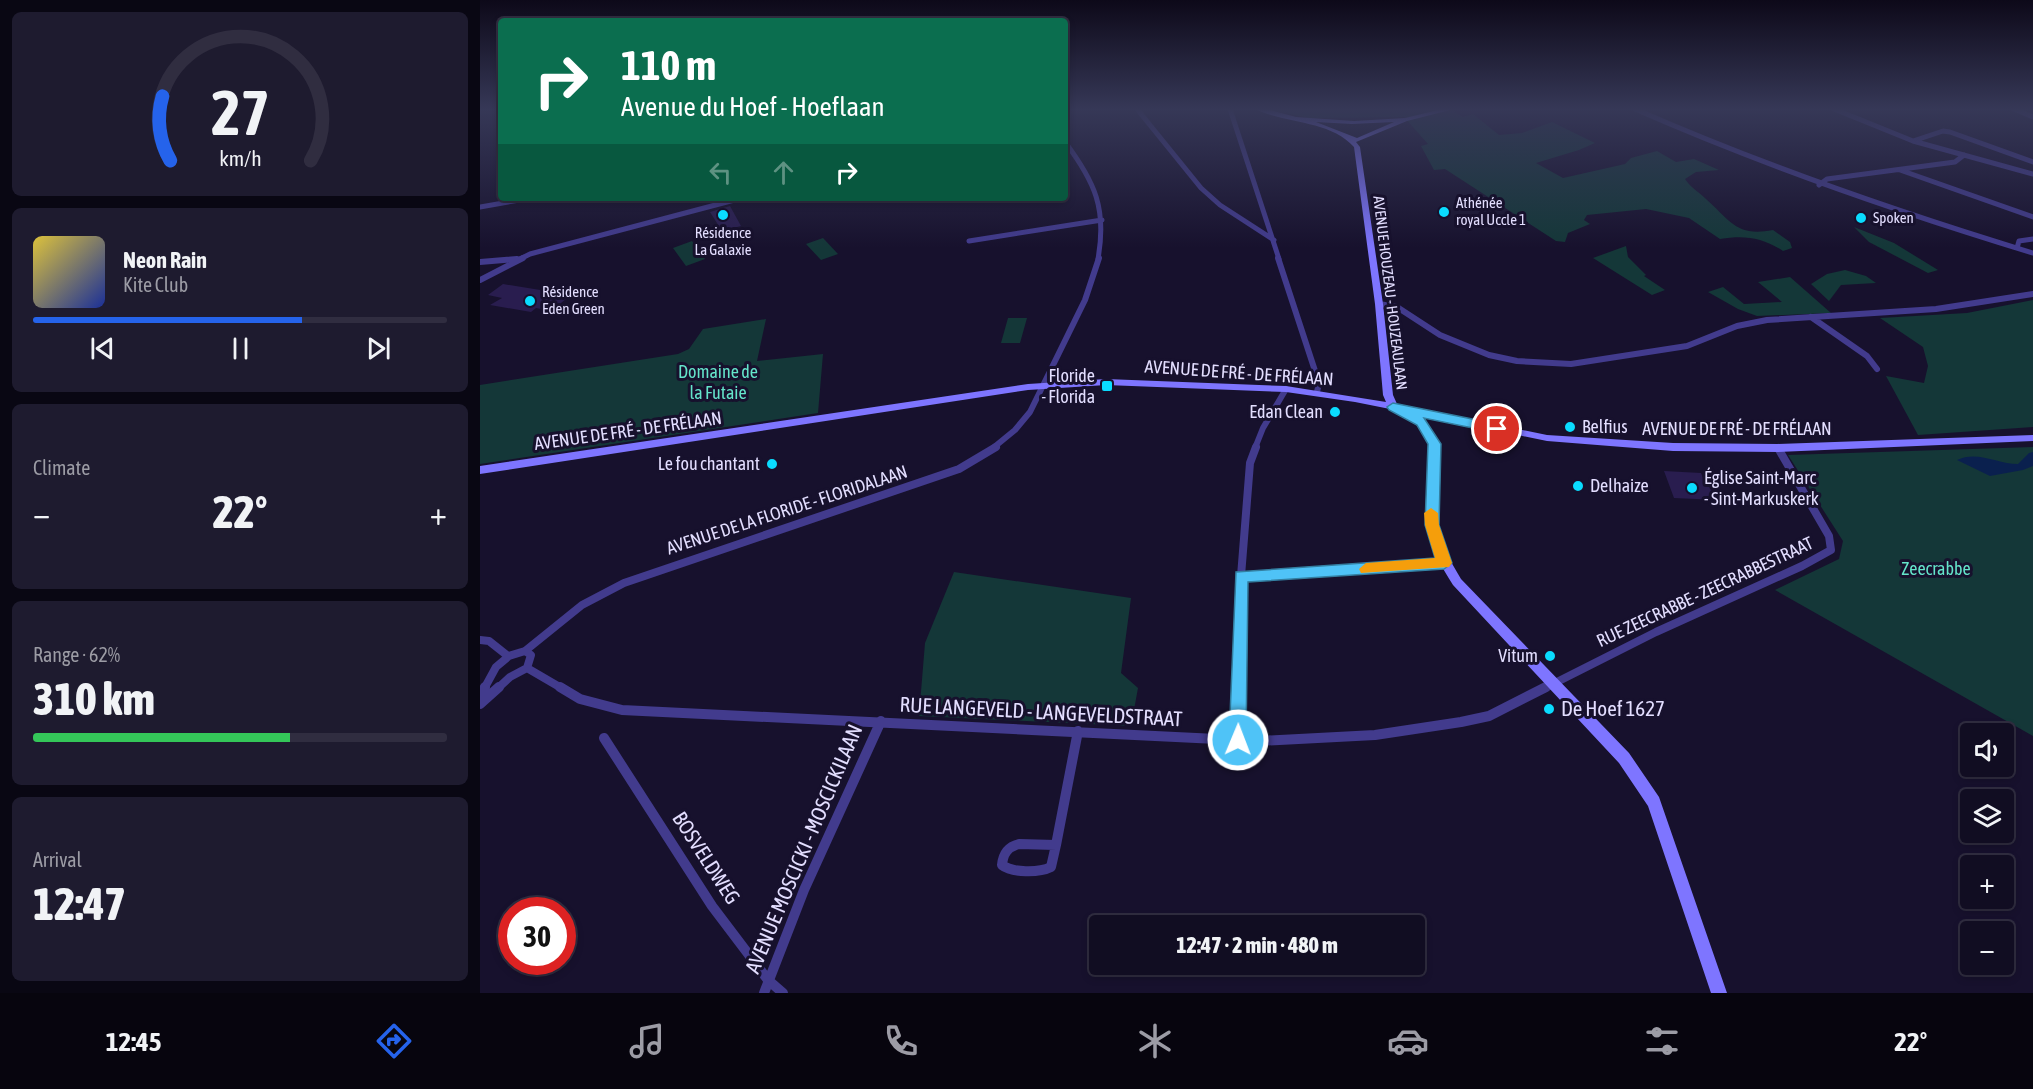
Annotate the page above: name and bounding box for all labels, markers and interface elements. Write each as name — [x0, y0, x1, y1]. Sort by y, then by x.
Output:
text: 110 m — [621, 41, 716, 89]
icon: right — [522, 42, 600, 120]
text: 27 — [211, 77, 269, 148]
text: Avenue du Hoef - Hoeflaan — [621, 91, 885, 122]
text: km/h — [219, 146, 261, 171]
icon: left — [704, 156, 737, 189]
icon: ahead — [767, 156, 800, 189]
icon: right — [830, 156, 863, 189]
place label: Athénée royal Uccle 1 — [1456, 194, 1526, 228]
street label: AVENUE HOUZEAU - HOUZEAULAAN — [1370, 195, 1411, 391]
marker: Athénée royal Uccle 1 — [1437, 205, 1451, 219]
marker: Résidence La Galaxie — [716, 208, 730, 222]
place label: Spoken — [1873, 209, 1914, 226]
marker: Spoken — [1854, 211, 1868, 225]
place label: Résidence La Galaxie — [694, 224, 752, 258]
text: Neon Rain — [123, 247, 207, 273]
text: Kite Club — [123, 273, 188, 296]
place label: Résidence Eden Green — [542, 283, 605, 317]
marker: Résidence Eden Green — [523, 294, 537, 308]
icon: previous — [86, 332, 119, 365]
icon: pause — [224, 332, 257, 365]
icon: next — [362, 332, 395, 365]
street label: AVENUE DE FRÉ - DE FRÉLAAN — [1144, 355, 1334, 390]
park label: Domaine de la Futaie — [678, 361, 758, 403]
place label: Floride - Florida — [1041, 365, 1095, 407]
marker: Floride - Florida — [1100, 379, 1114, 393]
place label: Edan Clean — [1249, 401, 1323, 422]
pin — [1471, 403, 1522, 454]
marker: Edan Clean — [1328, 405, 1342, 419]
street label: AVENUE DE FRÉ - DE FRÉLAAN — [533, 407, 723, 454]
icon: arrive — [1480, 412, 1513, 445]
place label: Belfius — [1582, 416, 1628, 437]
street label: AVENUE DE FRÉ - DE FRÉLAAN — [1642, 418, 1832, 439]
marker: Belfius — [1563, 420, 1577, 434]
place label: Le fou chantant — [658, 453, 760, 474]
text: Climate — [33, 456, 90, 479]
marker: Le fou chantant — [765, 457, 779, 471]
street label: AVENUE DE LA FLORIDE - FLORIDALAAN — [664, 461, 910, 558]
place label: Église Saint-Marc - Sint-Markuskerk — [1704, 467, 1819, 509]
place label: Delhaize — [1590, 475, 1649, 496]
marker: Delhaize — [1571, 479, 1585, 493]
marker: Église Saint-Marc - Sint-Markuskerk — [1685, 481, 1699, 495]
text: 22° — [213, 486, 267, 538]
text: − — [33, 494, 50, 532]
text: + — [430, 494, 447, 532]
street label: RUE ZEECRABBE - ZEECRABBESTRAAT — [1593, 532, 1817, 651]
park label: Zeecrabbe — [1901, 558, 1971, 579]
text: Range · 62% — [33, 643, 120, 666]
place label: Vitum — [1498, 645, 1538, 666]
marker: Vitum — [1543, 649, 1557, 663]
text: 310 km — [33, 673, 155, 725]
street label: RUE LANGEVELD - LANGEVELDSTRAAT — [899, 692, 1183, 730]
place label: De Hoef 1627 — [1561, 696, 1665, 720]
marker: De Hoef 1627 — [1542, 702, 1556, 716]
position arrow — [1206, 708, 1270, 772]
street label: AVENUE MOSCICKI - MOSCICKILAAN — [740, 721, 866, 977]
map controls — [1960, 723, 2014, 975]
button: sound — [1960, 723, 2014, 777]
button: layers — [1960, 789, 2014, 843]
street label: BOSVELDWEG — [668, 807, 746, 908]
text: Arrival — [33, 848, 82, 871]
button: + — [1960, 855, 2014, 909]
text: 12:47 — [33, 878, 126, 930]
speed limit sign: 30 — [498, 897, 576, 975]
button: − — [1960, 921, 2014, 975]
text: 12:47 · 2 min · 480 m — [1176, 932, 1338, 958]
icon: directions — [373, 1020, 415, 1062]
icon: music — [626, 1020, 668, 1062]
icon: phone — [880, 1020, 922, 1062]
icon: climate — [1134, 1020, 1176, 1062]
icon: car — [1387, 1020, 1429, 1062]
icon: filters — [1641, 1020, 1683, 1062]
text: 12:45 — [106, 1026, 161, 1057]
text: 22° — [1894, 1026, 1927, 1057]

